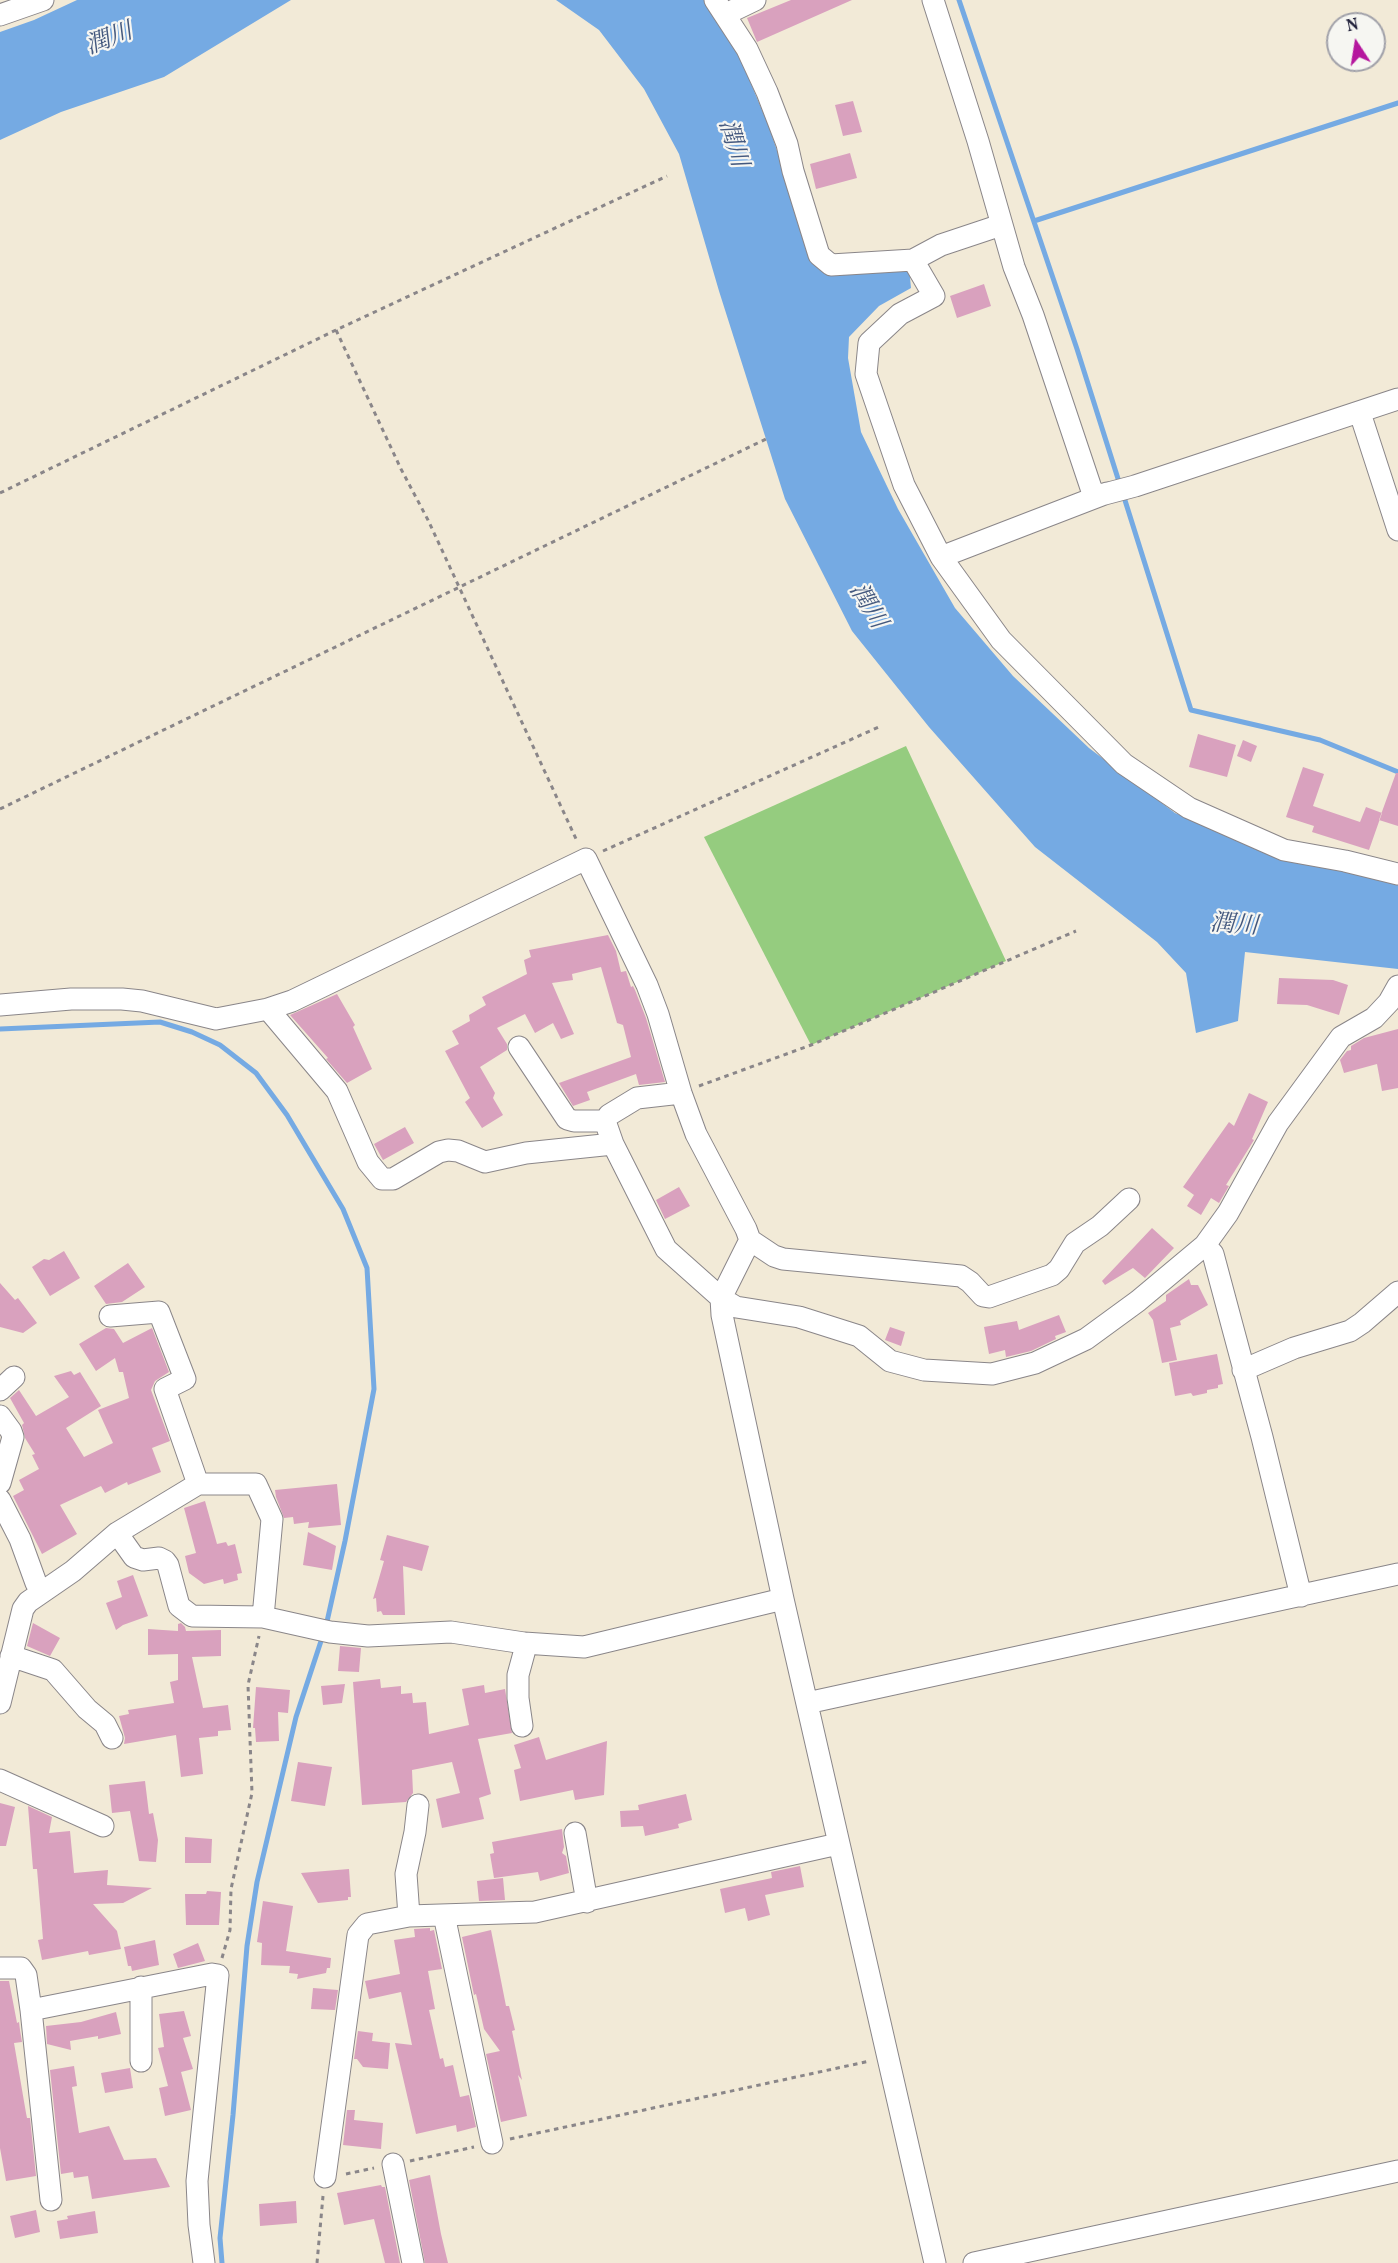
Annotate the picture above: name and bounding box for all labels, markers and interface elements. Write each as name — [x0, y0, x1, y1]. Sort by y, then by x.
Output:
north arrow — [1326, 12, 1386, 72]
text: N — [1345, 14, 1361, 38]
water label: 潤川 — [82, 19, 138, 63]
water label: 潤川 — [710, 117, 752, 171]
water label: 潤川 — [841, 579, 891, 635]
water label: 潤川 — [1209, 911, 1259, 943]

